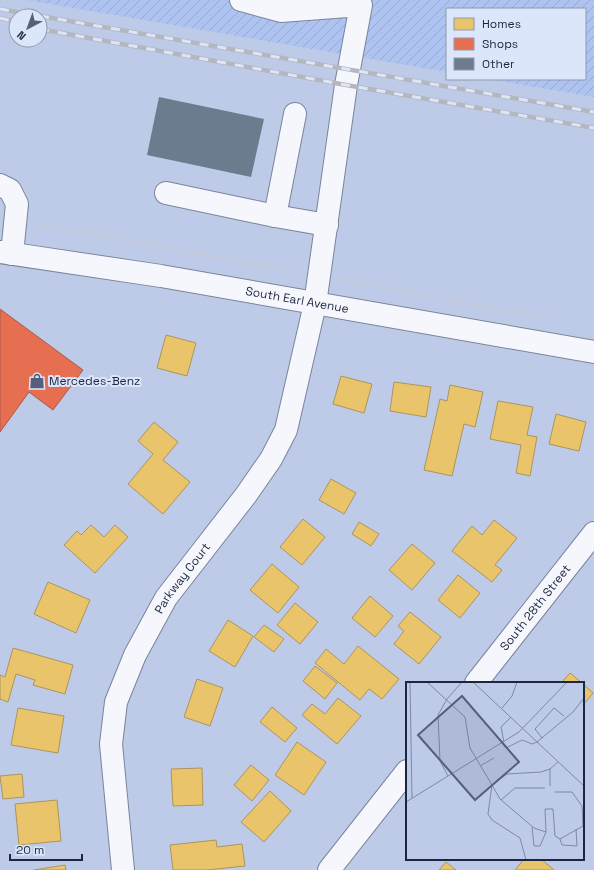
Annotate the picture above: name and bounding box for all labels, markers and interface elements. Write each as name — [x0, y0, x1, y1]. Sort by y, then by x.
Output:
north arrow — [8, 8, 48, 48]
legend — [446, 8, 586, 80]
text: Homes — [482, 16, 521, 32]
text: N — [14, 28, 29, 43]
text: Shops — [482, 36, 518, 52]
text: Other — [482, 56, 515, 72]
street label: South Earl Avenue — [244, 283, 350, 317]
shop icon: Mercedes-Benz — [28, 372, 46, 390]
place label: Mercedes-Benz — [49, 373, 140, 389]
street label: Parkway Court — [151, 540, 214, 616]
street label: South 28th Street — [496, 561, 574, 654]
inset map — [406, 682, 584, 860]
scale bar — [10, 836, 82, 862]
text: 20 m — [16, 842, 44, 858]

